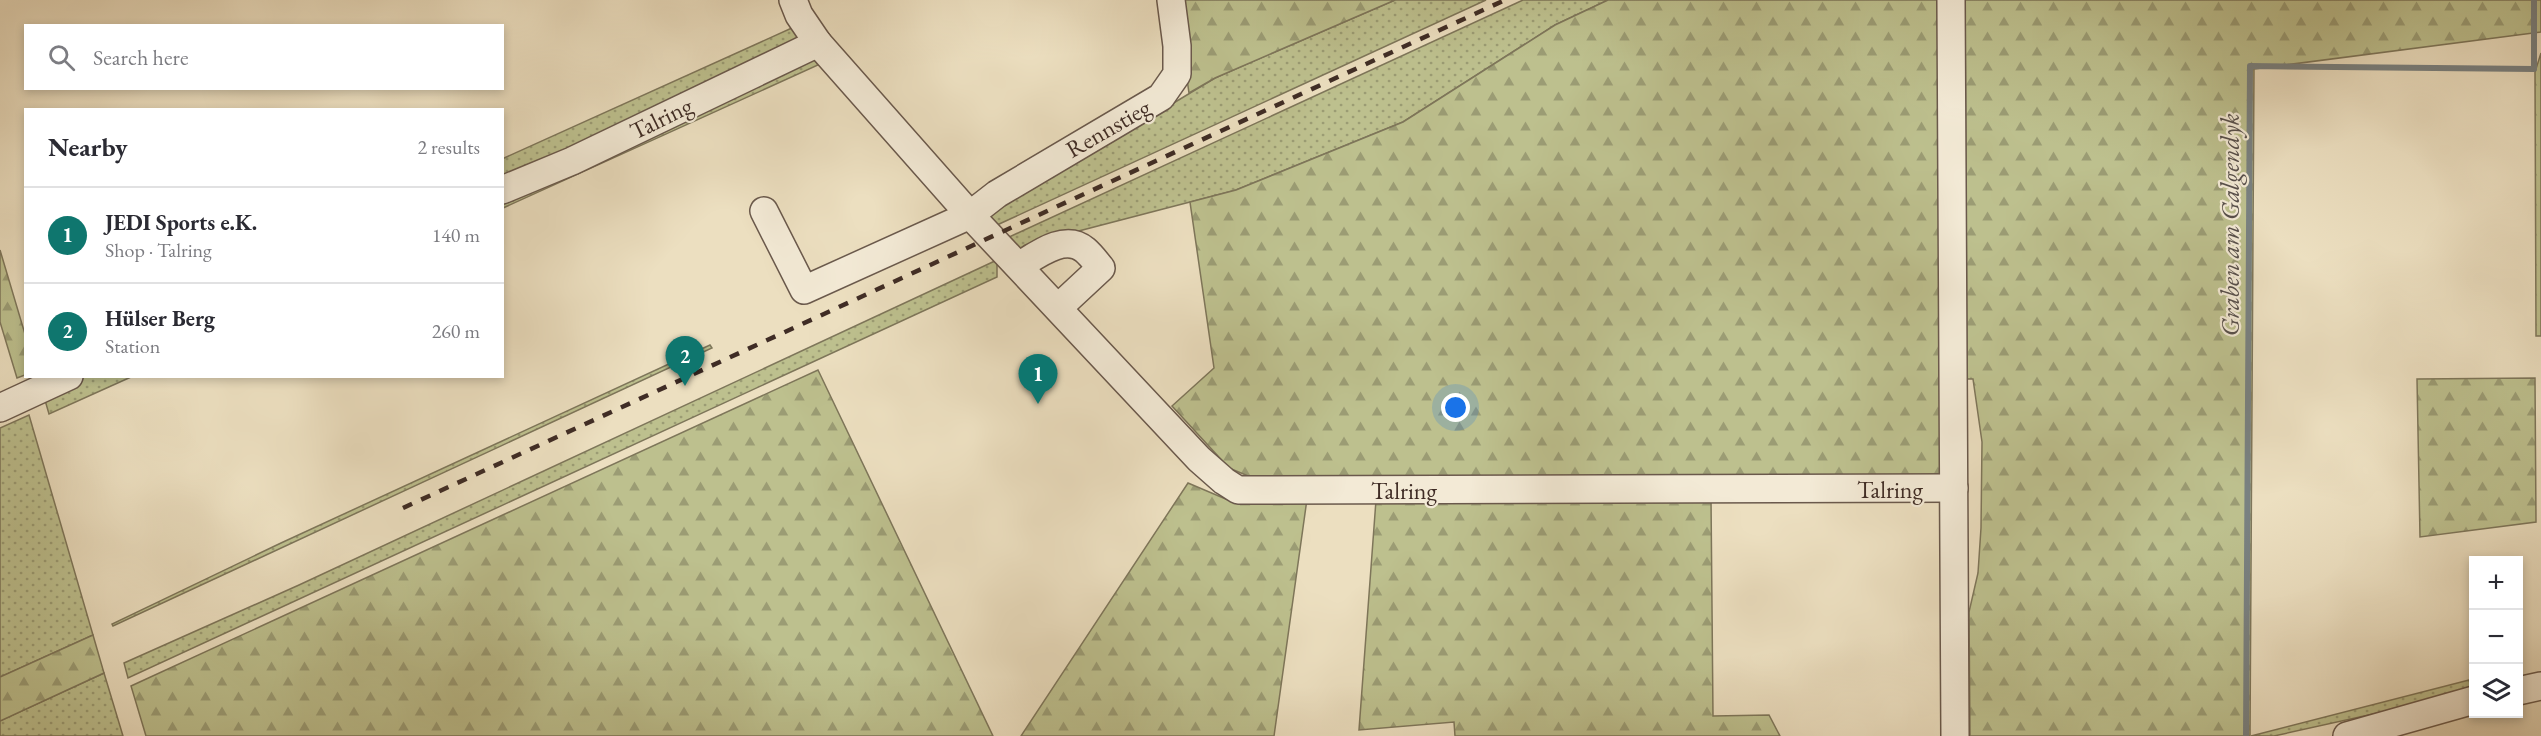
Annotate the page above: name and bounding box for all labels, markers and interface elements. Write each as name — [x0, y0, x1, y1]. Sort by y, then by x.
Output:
search box — [24, 24, 504, 90]
icon: search — [45, 41, 78, 74]
text: Search here — [93, 43, 188, 72]
street label: Talring — [625, 89, 698, 146]
street label: Rennstieg — [1060, 91, 1156, 165]
water label: Graben am Galgendyk — [2213, 113, 2247, 337]
text: Nearby — [48, 130, 128, 164]
text: 2 results — [417, 134, 480, 160]
text: JEDI Sports e.K. — [105, 208, 257, 237]
text: 1 — [62, 222, 73, 248]
text: 140 m — [432, 222, 480, 248]
text: Shop · Talring — [105, 237, 212, 263]
text: Hülser Berg — [105, 304, 215, 333]
text: 2 — [62, 318, 73, 344]
text: 260 m — [432, 318, 480, 344]
text: Station — [105, 333, 160, 359]
pin: 2 — [666, 336, 704, 386]
pin: 1 — [1018, 354, 1058, 404]
your location — [1441, 393, 1470, 422]
street label: Talring — [1857, 474, 1924, 505]
street label: Talring — [1371, 475, 1438, 506]
map controls — [2469, 556, 2523, 718]
button: + — [2469, 556, 2523, 610]
button: − — [2469, 610, 2523, 664]
button: layers — [2469, 664, 2523, 718]

